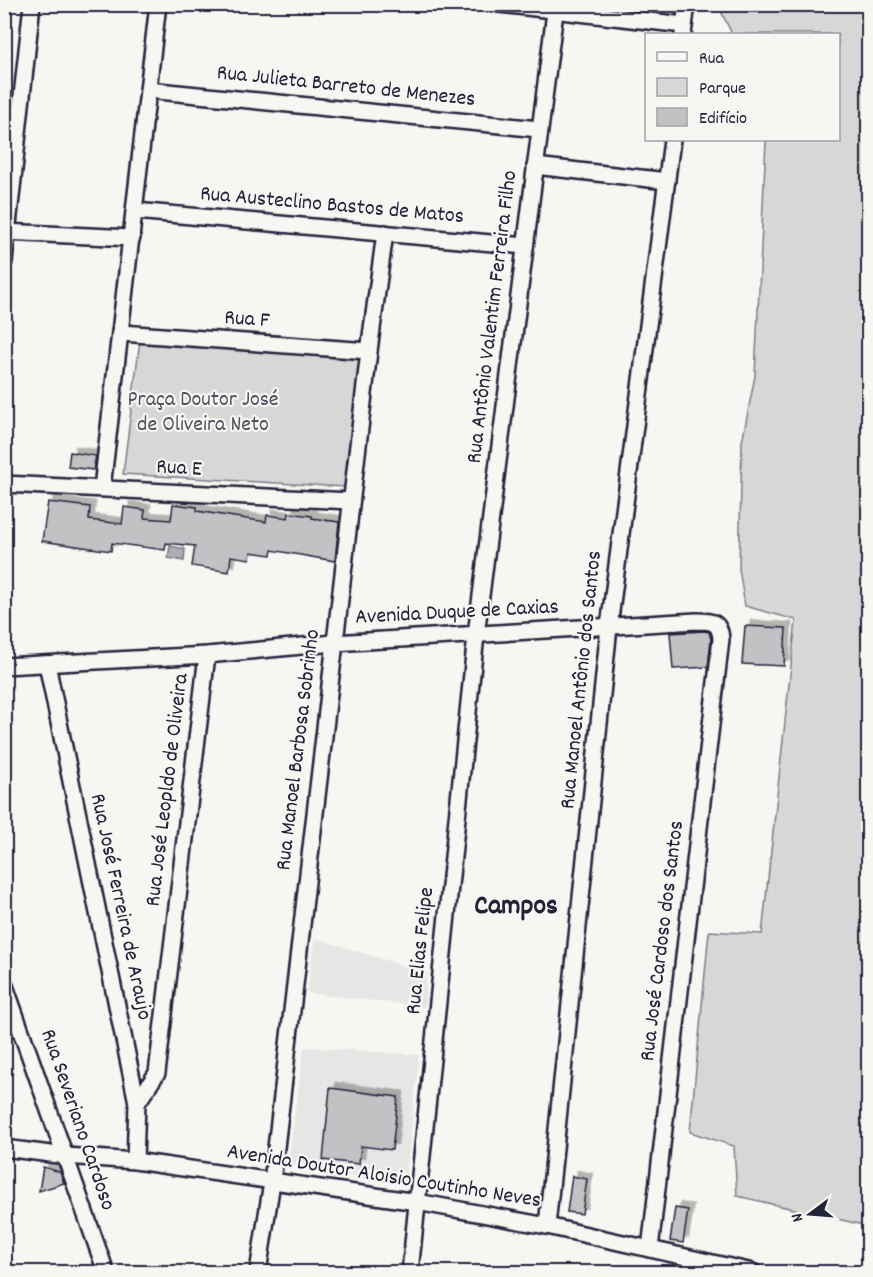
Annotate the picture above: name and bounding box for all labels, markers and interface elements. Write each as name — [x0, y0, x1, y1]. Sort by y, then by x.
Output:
legend — [645, 33, 840, 141]
text: Rua — [699, 47, 725, 72]
street label: Rua Julieta Barreto de Menezes — [215, 58, 477, 116]
text: Parque — [699, 77, 746, 102]
text: Edifício — [699, 107, 747, 132]
street label: Rua Antônio Valentim Ferreira Filho — [460, 169, 526, 465]
street label: Rua Austeclino Bastos de Matos — [199, 179, 465, 233]
street label: Rua F — [223, 303, 271, 337]
park label: Praça Doutor José de Oliveira Neto — [128, 385, 278, 441]
street label: Rua E — [155, 452, 203, 486]
street label: Rua Manoel Antônio dos Santos — [553, 549, 611, 811]
street label: Avenida Duque de Caxias — [355, 592, 559, 634]
street label: Rua Manoel Barbosa Sobrinho — [269, 628, 329, 872]
street label: Rua José Leopldo de Oliveira — [138, 671, 198, 908]
street label: Rua José Ferreira de Araujo — [81, 791, 159, 1023]
street label: Rua José Cardoso dos Santos — [633, 819, 693, 1063]
street label: Rua Elias Felipe — [399, 886, 443, 1016]
district label: Campos — [474, 888, 558, 928]
street label: Rua Severiano Cardoso — [31, 1025, 123, 1215]
street label: Avenida Doutor Aloisio Coutinho Neves — [225, 1137, 543, 1217]
north arrow — [780, 1184, 840, 1244]
text: N — [786, 1210, 810, 1224]

